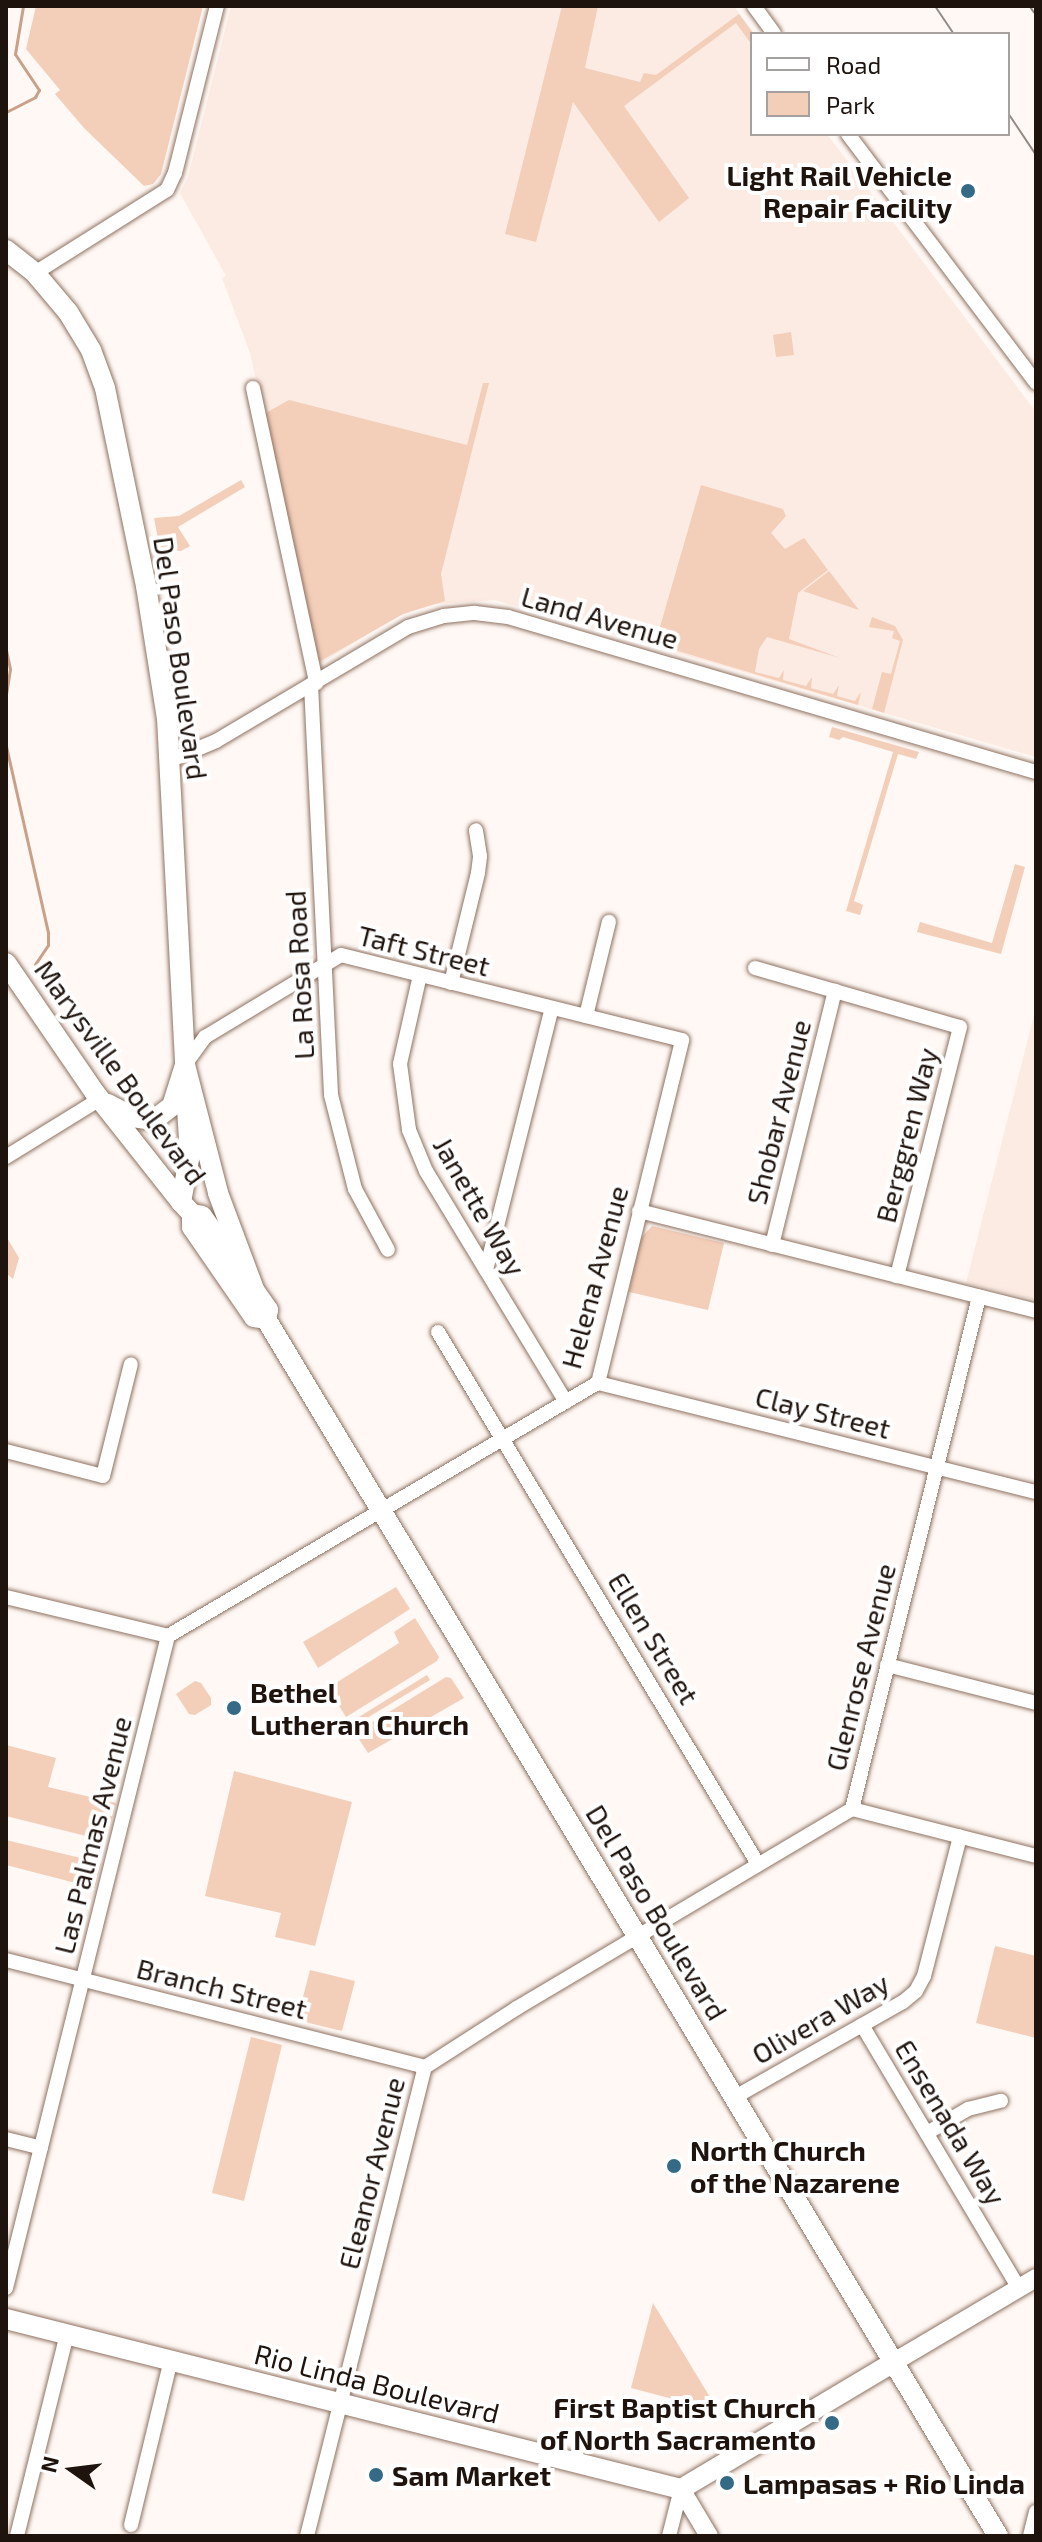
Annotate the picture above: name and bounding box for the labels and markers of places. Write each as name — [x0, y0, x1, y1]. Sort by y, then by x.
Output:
place label: Light Rail Vehicle Repair Facility — [725, 158, 952, 224]
marker: Light Rail Vehicle Repair Facility — [959, 182, 977, 200]
place label: Bethel Lutheran Church — [250, 1675, 469, 1741]
marker: Bethel Lutheran Church — [225, 1699, 243, 1717]
place label: North Church of the Nazarene — [690, 2133, 901, 2199]
marker: North Church of the Nazarene — [665, 2157, 683, 2175]
place label: First Baptist Church of North Sacramento — [539, 2390, 816, 2456]
marker: First Baptist Church of North Sacramento — [823, 2414, 841, 2432]
place label: Sam Market — [392, 2458, 551, 2492]
marker: Sam Market — [367, 2466, 385, 2484]
place label: Lampasas + Rio Linda — [743, 2466, 1025, 2500]
marker: Lampasas + Rio Linda — [718, 2474, 736, 2492]

